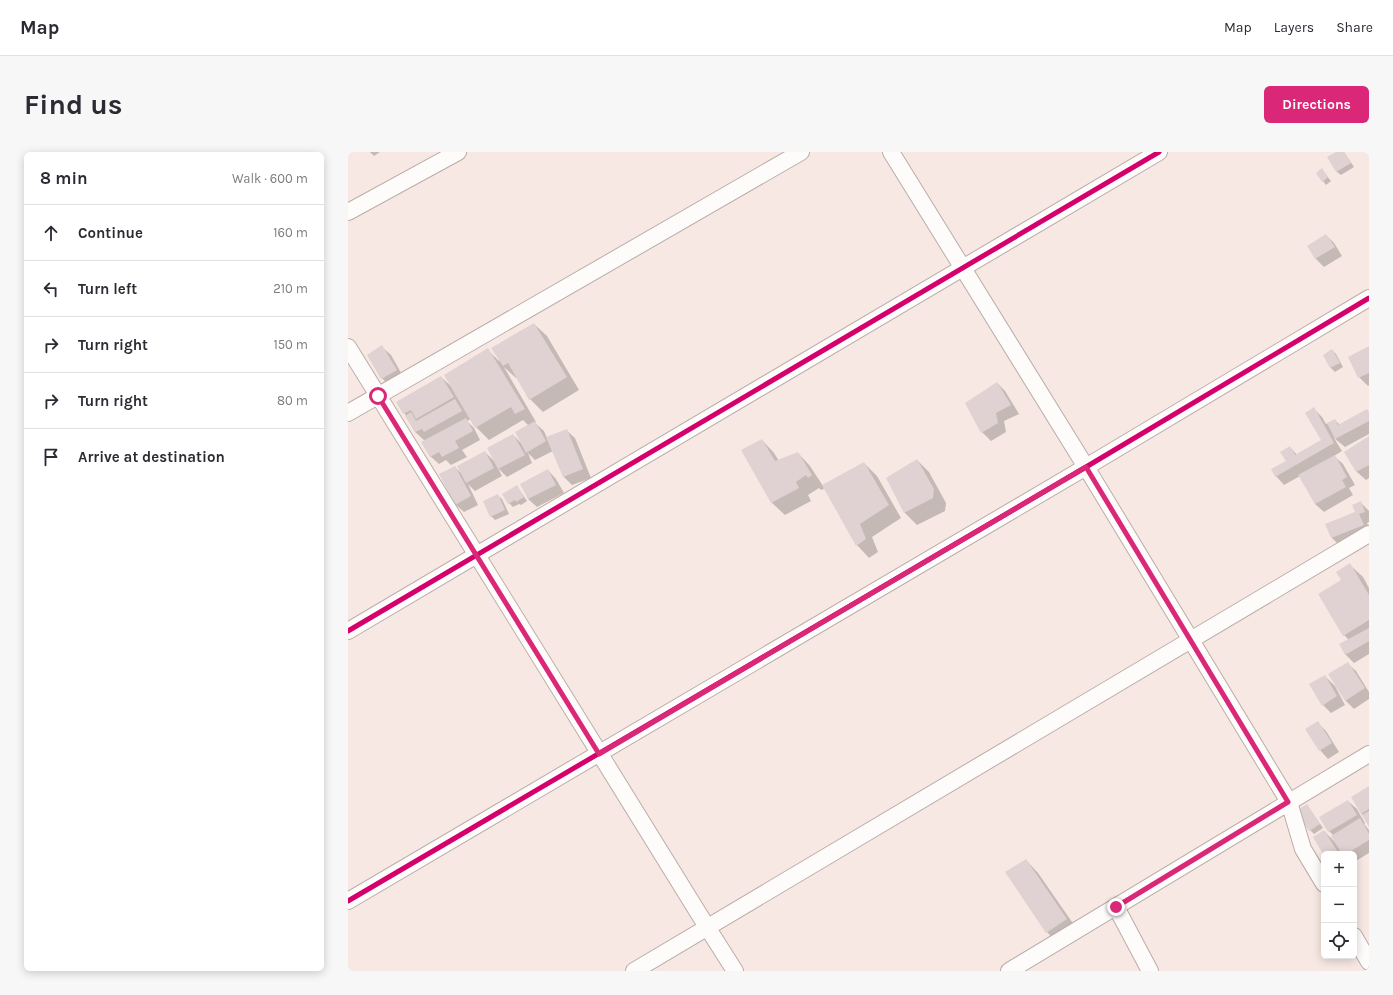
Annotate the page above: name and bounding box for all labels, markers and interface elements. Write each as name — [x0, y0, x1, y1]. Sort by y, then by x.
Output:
text: Map — [20, 17, 59, 39]
text: Map — [1224, 19, 1252, 36]
text: Layers — [1274, 19, 1314, 36]
text: Share — [1336, 19, 1373, 36]
button: Directions — [1264, 86, 1369, 123]
text: Find us — [24, 88, 123, 121]
text: 8 min — [40, 168, 88, 188]
text: Walk · 600 m — [232, 171, 308, 186]
icon: ahead — [40, 222, 62, 244]
text: Continue — [78, 224, 143, 242]
text: 160 m — [273, 225, 308, 240]
icon: left — [40, 278, 62, 300]
text: Turn left — [78, 280, 137, 298]
text: 210 m — [273, 281, 308, 296]
icon: right — [40, 334, 62, 356]
text: Turn right — [78, 336, 148, 354]
text: 150 m — [273, 337, 308, 352]
route start — [369, 387, 387, 405]
icon: right — [40, 390, 62, 412]
text: Turn right — [78, 392, 148, 410]
text: 80 m — [277, 393, 308, 408]
icon: arrive — [40, 446, 62, 468]
text: Arrive at destination — [78, 448, 225, 466]
map controls — [1321, 851, 1357, 959]
button: + — [1321, 851, 1357, 887]
button: − — [1321, 887, 1357, 923]
route end — [1107, 898, 1125, 916]
button: locate — [1321, 923, 1357, 959]

